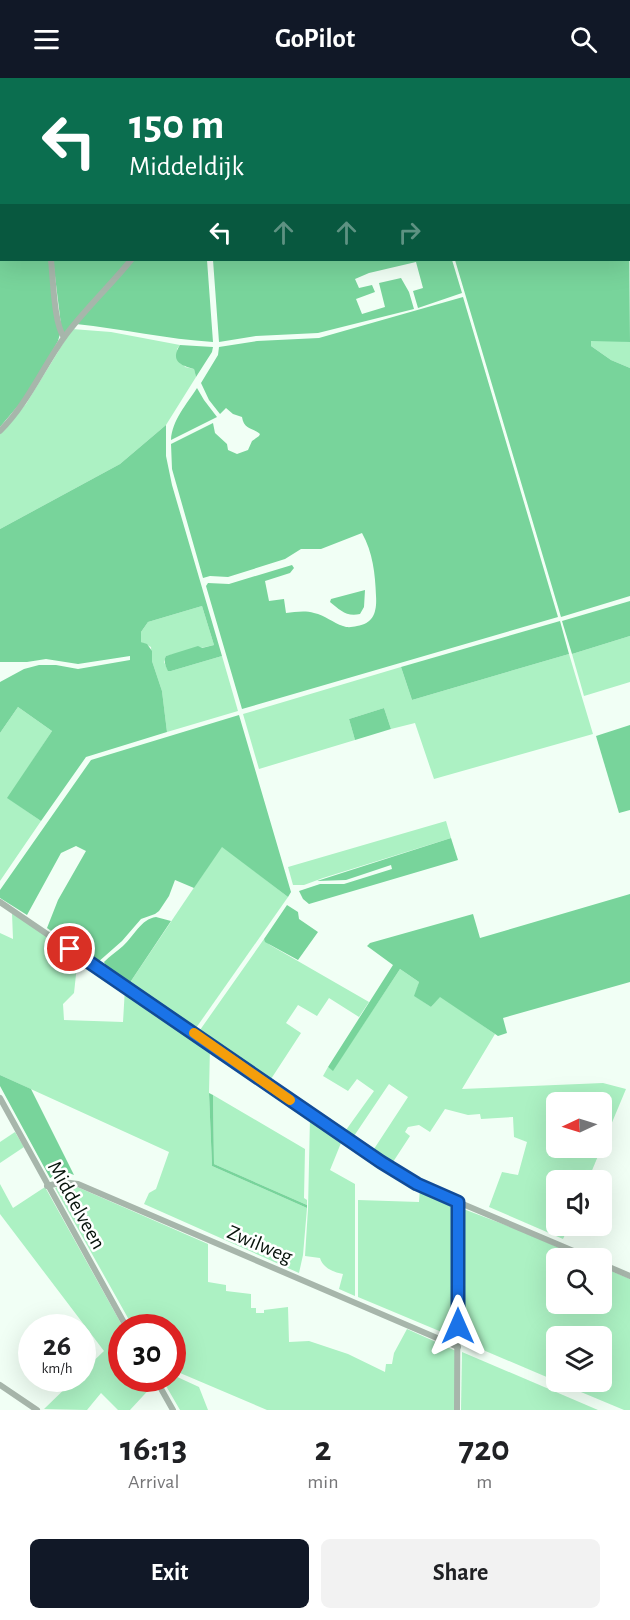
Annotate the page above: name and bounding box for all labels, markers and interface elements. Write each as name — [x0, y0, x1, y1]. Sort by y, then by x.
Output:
icon: menu — [30, 23, 63, 56]
icon: search — [567, 23, 600, 56]
text: GoPilot — [275, 25, 355, 52]
icon: left — [30, 102, 108, 180]
text: 150 m — [129, 104, 224, 146]
text: Middeldijk — [129, 153, 244, 180]
icon: left — [204, 216, 237, 249]
icon: ahead — [267, 216, 300, 249]
icon: ahead — [330, 216, 363, 249]
icon: right — [393, 216, 426, 249]
pin — [44, 923, 95, 974]
icon: arrive — [53, 932, 86, 965]
north arrow — [546, 1092, 612, 1158]
map controls — [546, 1092, 612, 1392]
street label: Middelveen — [44, 1158, 109, 1253]
button: sound — [546, 1170, 612, 1236]
street label: Zwilweg — [224, 1221, 296, 1268]
button: search — [546, 1248, 612, 1314]
position arrow — [426, 1294, 490, 1358]
speed limit sign: 30 — [108, 1314, 186, 1392]
button: layers — [546, 1326, 612, 1392]
text: 26 — [43, 1331, 71, 1361]
text: km/h — [42, 1361, 72, 1376]
text: 16:13 — [120, 1431, 187, 1467]
text: 2 — [314, 1431, 331, 1467]
text: 720 — [459, 1431, 510, 1467]
text: Arrival — [128, 1472, 179, 1492]
text: min — [307, 1472, 338, 1492]
text: m — [476, 1472, 492, 1492]
button: Exit — [30, 1539, 309, 1608]
button: Share — [321, 1539, 600, 1608]

